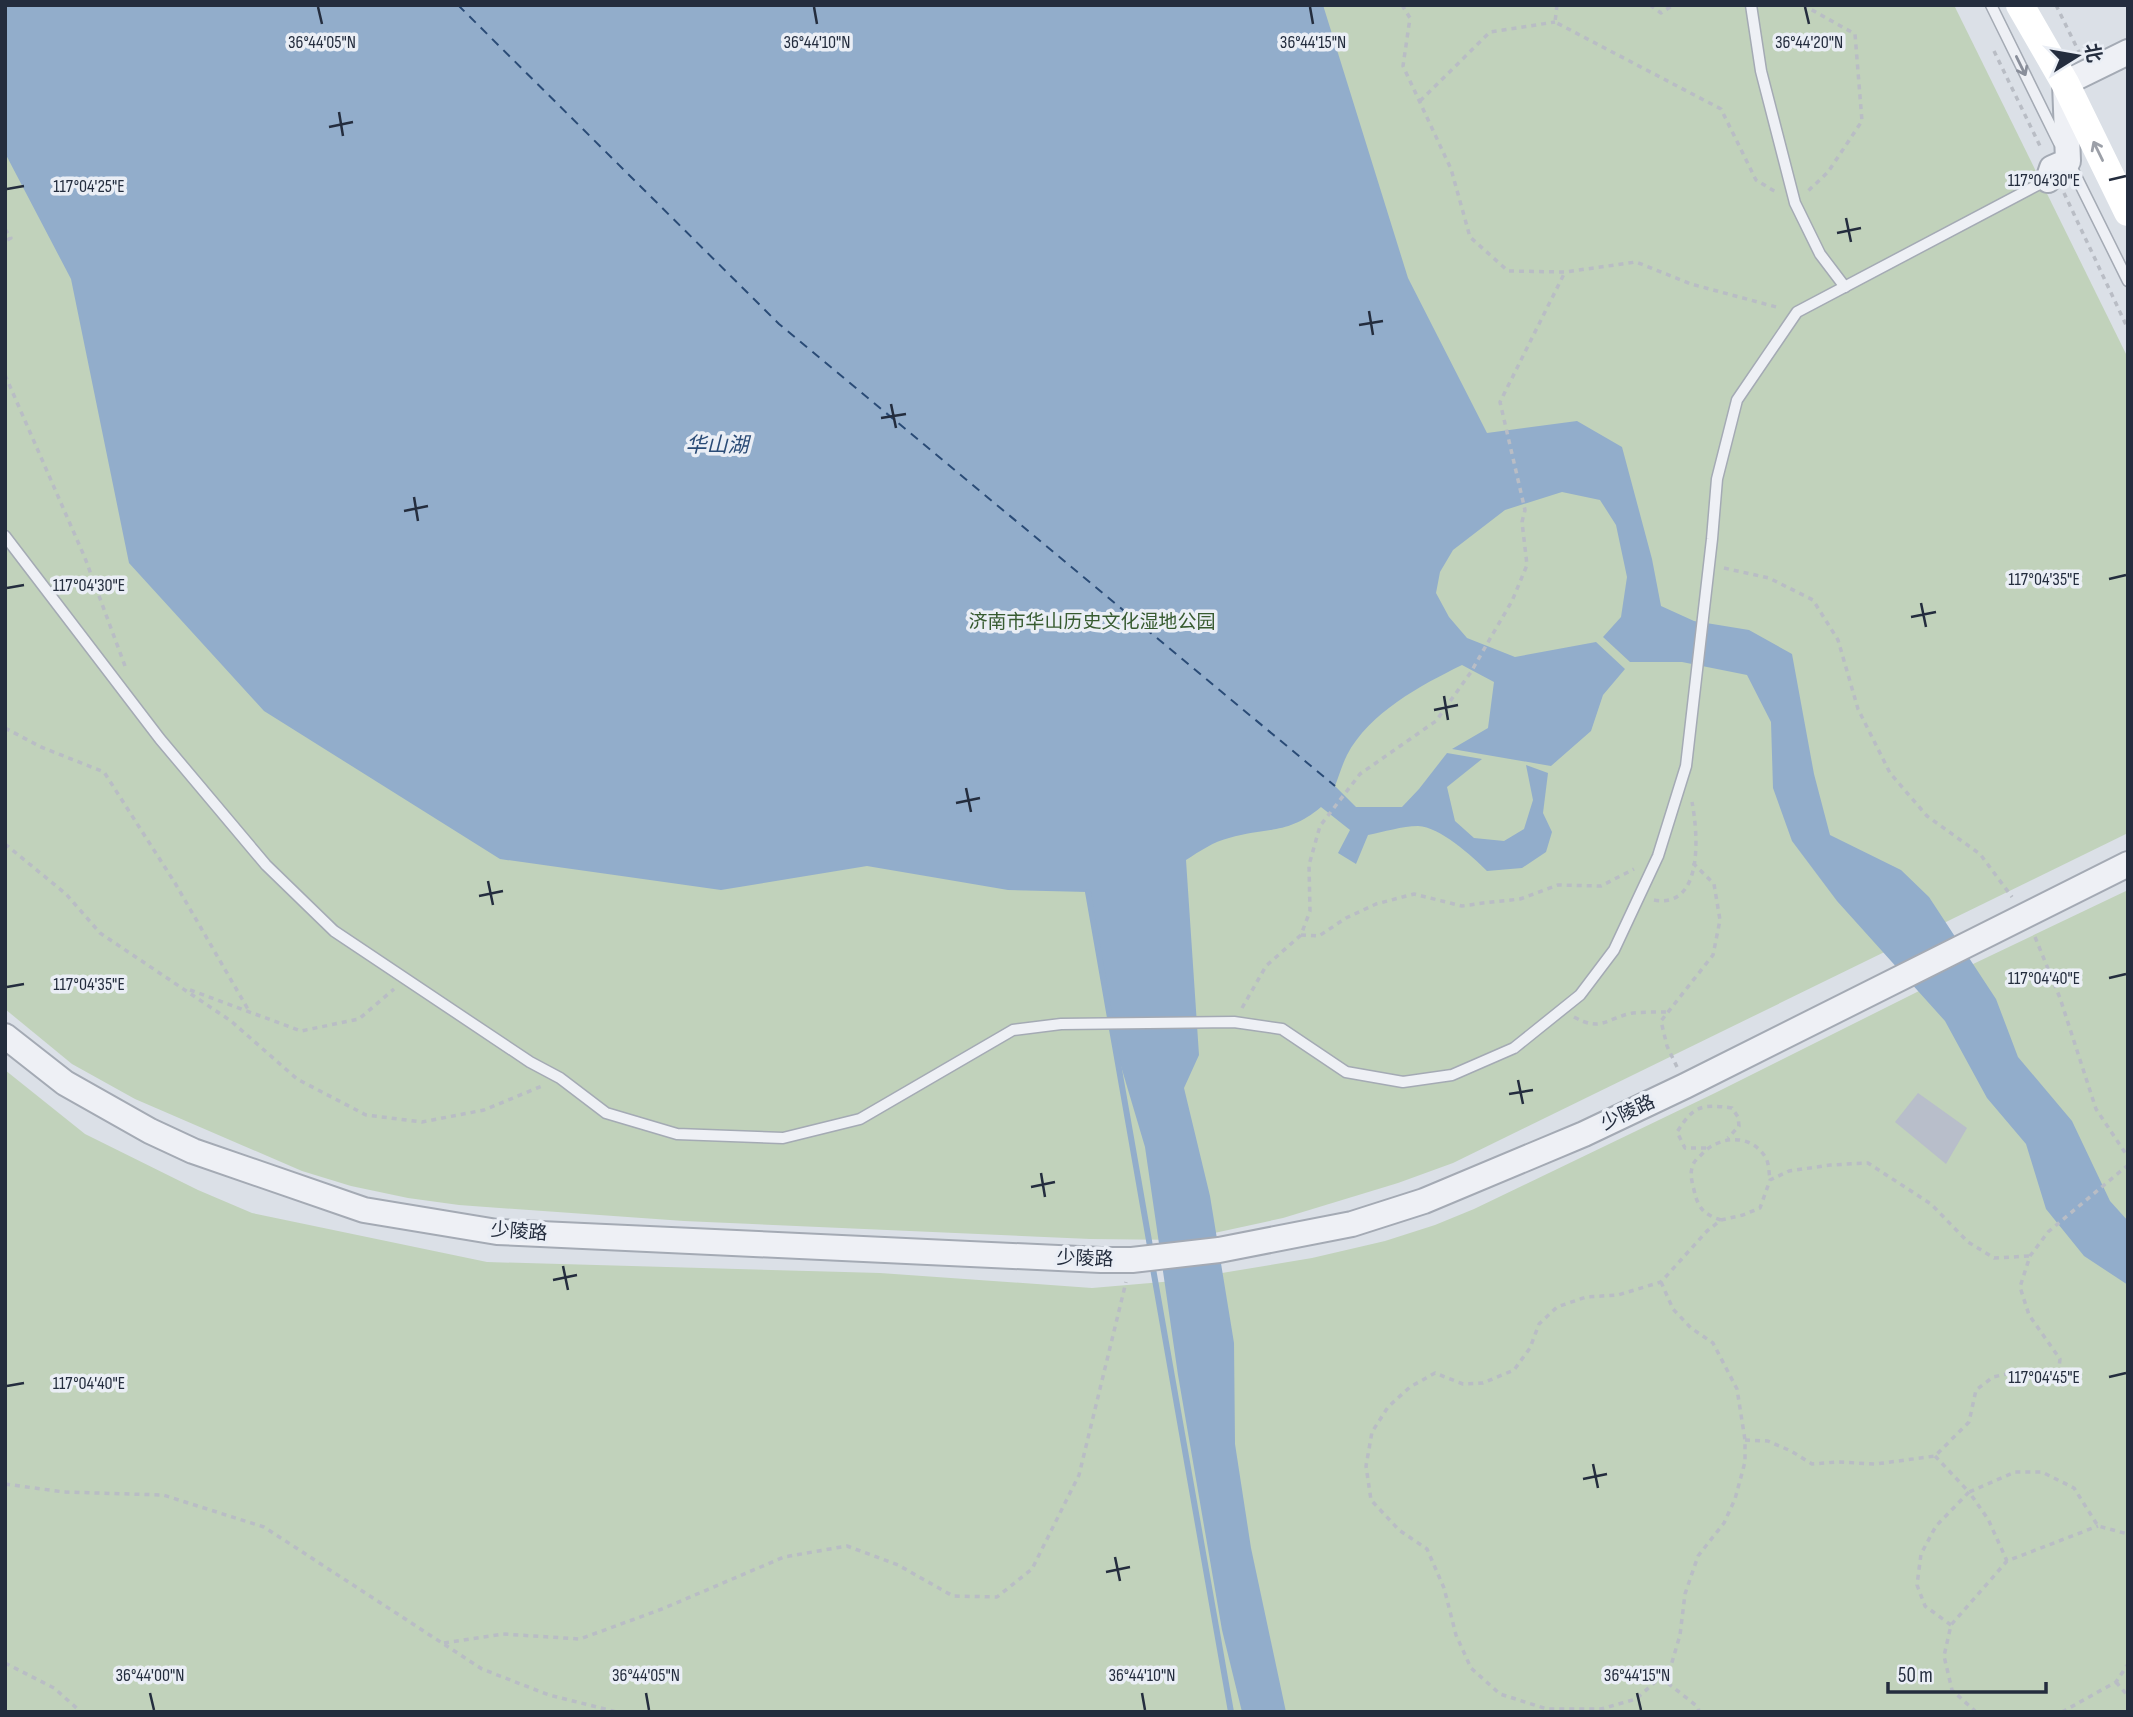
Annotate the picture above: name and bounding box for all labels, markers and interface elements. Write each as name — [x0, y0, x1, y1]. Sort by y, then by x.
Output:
north arrow — [2042, 21, 2112, 91]
text: 36°44'05"N — [288, 32, 356, 53]
text: 36°44'10"N — [783, 32, 851, 53]
text: 36°44'15"N — [1280, 32, 1346, 53]
text: 36°44'20"N — [1775, 32, 1843, 53]
text: 北 — [2079, 42, 2105, 65]
one-way arrow — [2015, 55, 2029, 76]
one-way arrow — [2091, 141, 2104, 162]
text: 117°04'30"E — [2008, 170, 2080, 191]
text: 117°04'25"E — [53, 176, 125, 197]
water label: 华山湖 — [686, 433, 751, 458]
text: 117°04'35"E — [2008, 569, 2080, 590]
text: 117°04'30"E — [53, 575, 125, 596]
park label: 济南市华山历史文化湿地公园 — [968, 611, 1216, 634]
text: 117°04'40"E — [2008, 968, 2080, 989]
text: 117°04'35"E — [53, 974, 125, 995]
street label: 少陵路 — [1597, 1091, 1659, 1135]
street label: 少陵路 — [490, 1219, 548, 1245]
street label: 少陵路 — [1056, 1247, 1114, 1271]
text: 117°04'45"E — [2008, 1367, 2080, 1388]
text: 117°04'40"E — [53, 1373, 125, 1394]
scale bar — [1888, 1650, 2046, 1694]
text: 50 m — [1898, 1663, 1933, 1688]
text: 36°44'00"N — [116, 1665, 184, 1686]
text: 36°44'05"N — [612, 1665, 680, 1686]
text: 36°44'10"N — [1108, 1665, 1176, 1686]
text: 36°44'15"N — [1604, 1665, 1670, 1686]

